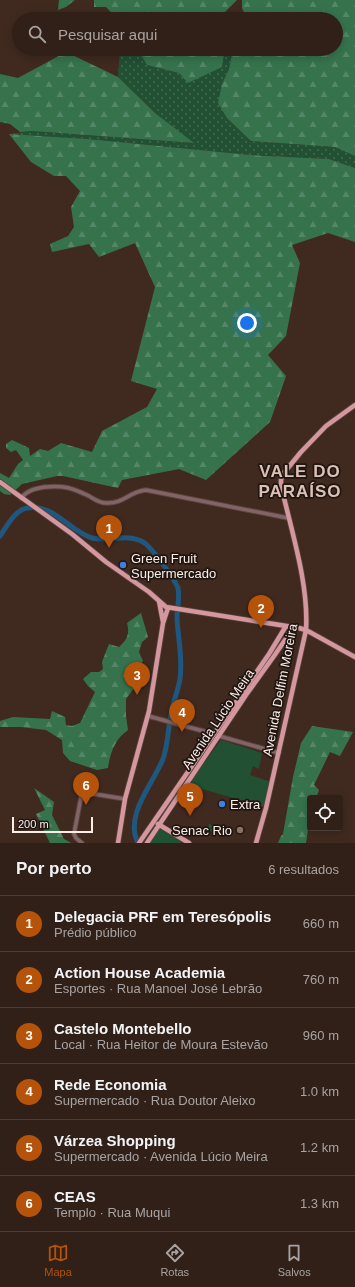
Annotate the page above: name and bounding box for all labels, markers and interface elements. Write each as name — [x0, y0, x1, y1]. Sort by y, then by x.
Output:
search box — [12, 12, 343, 56]
icon: search — [26, 23, 48, 45]
text: Pesquisar aqui — [58, 26, 157, 43]
your location — [237, 313, 257, 333]
district label: VALE DO PARAÍSO — [258, 462, 342, 501]
pin: 1 — [96, 515, 122, 548]
place label: Green Fruit Supermercado — [131, 551, 216, 581]
marker: Green Fruit Supermercado — [118, 560, 128, 570]
pin: 2 — [248, 595, 274, 628]
street label: Avenida Delfim Moreira — [260, 622, 300, 758]
pin: 3 — [124, 662, 150, 695]
street label: Avenida Lúcio Meira — [179, 665, 258, 772]
pin: 4 — [169, 699, 195, 732]
pin: 6 — [73, 772, 99, 805]
pin: 5 — [177, 783, 203, 816]
map controls — [307, 795, 343, 831]
button: locate — [307, 795, 343, 831]
place label: Extra — [230, 797, 261, 812]
marker: Extra — [217, 799, 227, 809]
scale bar — [12, 815, 93, 834]
text: 200 m — [18, 818, 49, 830]
place label: Senac Rio — [172, 823, 232, 838]
marker: Senac Rio — [235, 825, 245, 835]
text: Por perto — [16, 859, 92, 878]
text: 6 resultados — [268, 862, 339, 877]
text: Delegacia PRF em Teresópolis — [54, 908, 271, 925]
text: 1 — [25, 916, 33, 931]
text: 660 m — [303, 916, 339, 931]
text: Prédio público — [54, 925, 136, 940]
text: Action House Academia — [54, 964, 225, 981]
text: 2 — [25, 972, 33, 987]
text: 760 m — [303, 972, 339, 987]
text: Esportes · Rua Manoel José Lebrão — [54, 981, 262, 996]
text: Castelo Montebello — [54, 1020, 192, 1037]
text: 3 — [25, 1028, 33, 1043]
text: 960 m — [303, 1028, 339, 1043]
text: Local · Rua Heitor de Moura Estevão — [54, 1037, 268, 1052]
text: Rede Economia — [54, 1076, 167, 1093]
text: 4 — [25, 1084, 33, 1099]
text: 1.0 km — [300, 1084, 339, 1099]
text: Supermercado · Rua Doutor Aleixo — [54, 1093, 256, 1108]
text: Várzea Shopping — [54, 1132, 176, 1149]
text: 5 — [25, 1140, 33, 1155]
text: 1.2 km — [300, 1140, 339, 1155]
text: Supermercado · Avenida Lúcio Meira — [54, 1149, 268, 1164]
text: CEAS — [54, 1188, 96, 1205]
text: 6 — [25, 1196, 33, 1211]
text: 1.3 km — [300, 1196, 339, 1211]
text: Templo · Rua Muqui — [54, 1205, 170, 1220]
tab: Mapa — [44, 1242, 72, 1278]
tab: Rotas — [160, 1242, 189, 1278]
tab: Salvos — [278, 1242, 311, 1278]

